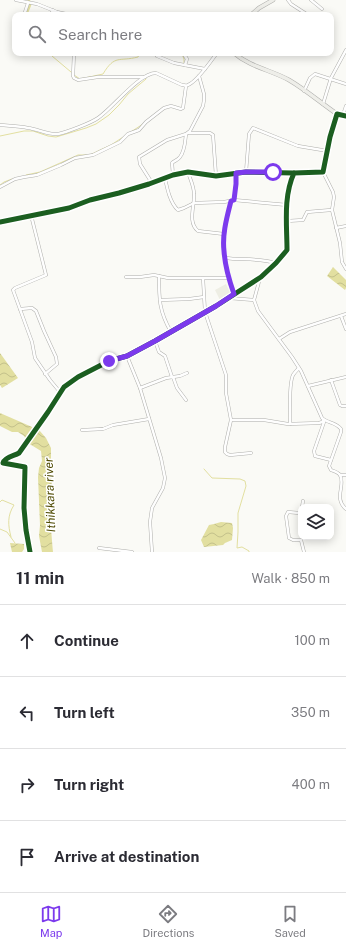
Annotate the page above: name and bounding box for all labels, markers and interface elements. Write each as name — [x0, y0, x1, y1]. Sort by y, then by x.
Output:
search box — [12, 12, 334, 56]
icon: search — [26, 23, 48, 45]
text: Search here — [58, 26, 142, 43]
route start — [264, 163, 282, 181]
route end — [100, 352, 118, 370]
water label: Ithikkara river — [42, 457, 58, 533]
map controls — [298, 504, 334, 540]
button: layers — [298, 504, 334, 540]
text: 11 min — [16, 568, 64, 588]
text: Walk · 850 m — [251, 571, 330, 586]
icon: ahead — [16, 630, 38, 652]
text: Continue — [54, 632, 119, 649]
text: 100 m — [294, 633, 330, 648]
icon: left — [16, 702, 38, 724]
text: Turn left — [54, 704, 115, 721]
text: 350 m — [291, 705, 330, 720]
icon: right — [16, 774, 38, 796]
text: Turn right — [54, 776, 124, 793]
text: 400 m — [292, 777, 330, 792]
icon: arrive — [16, 846, 38, 868]
text: Arrive at destination — [54, 848, 199, 865]
tab: Map — [40, 903, 62, 939]
tab: Directions — [143, 903, 194, 939]
tab: Saved — [274, 903, 306, 939]

